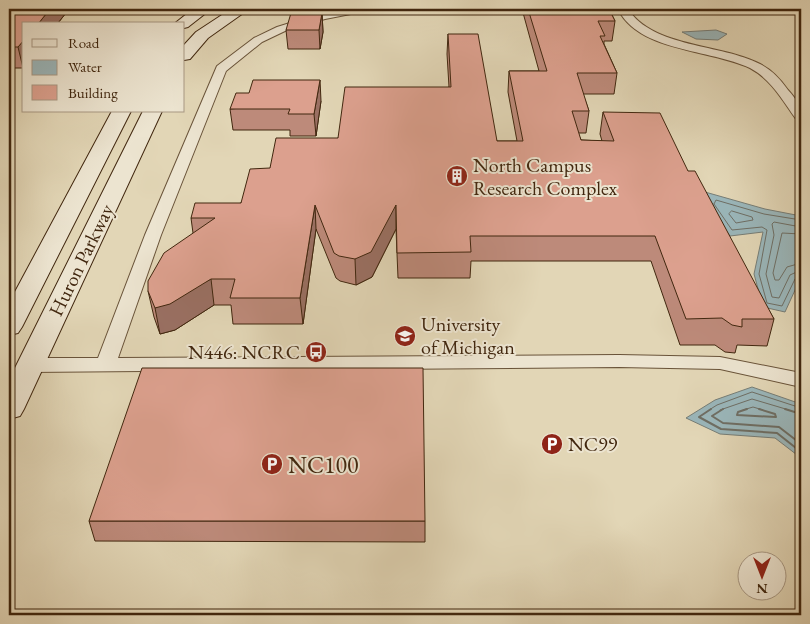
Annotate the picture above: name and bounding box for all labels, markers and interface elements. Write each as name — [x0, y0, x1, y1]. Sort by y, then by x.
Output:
legend — [22, 22, 185, 112]
text: Road — [68, 33, 100, 52]
text: Water — [68, 57, 102, 76]
text: Building — [68, 83, 118, 102]
place label: North Campus Research Complex — [473, 152, 617, 201]
building icon: North Campus Research Complex — [445, 164, 469, 188]
street label: Huron Parkway — [43, 199, 120, 320]
place label: University of Michigan — [421, 311, 515, 360]
school or university icon: University of Michigan — [393, 324, 417, 348]
place label: N446: NCRC — [188, 339, 300, 365]
bus stop icon: N446: NCRC — [304, 340, 328, 364]
place label: NC99 — [568, 431, 618, 457]
parking icon: NC99 — [540, 432, 564, 456]
place label: NC100 — [288, 449, 359, 480]
parking icon: NC100 — [260, 452, 284, 476]
north arrow — [738, 552, 788, 602]
text: N — [756, 580, 768, 598]

